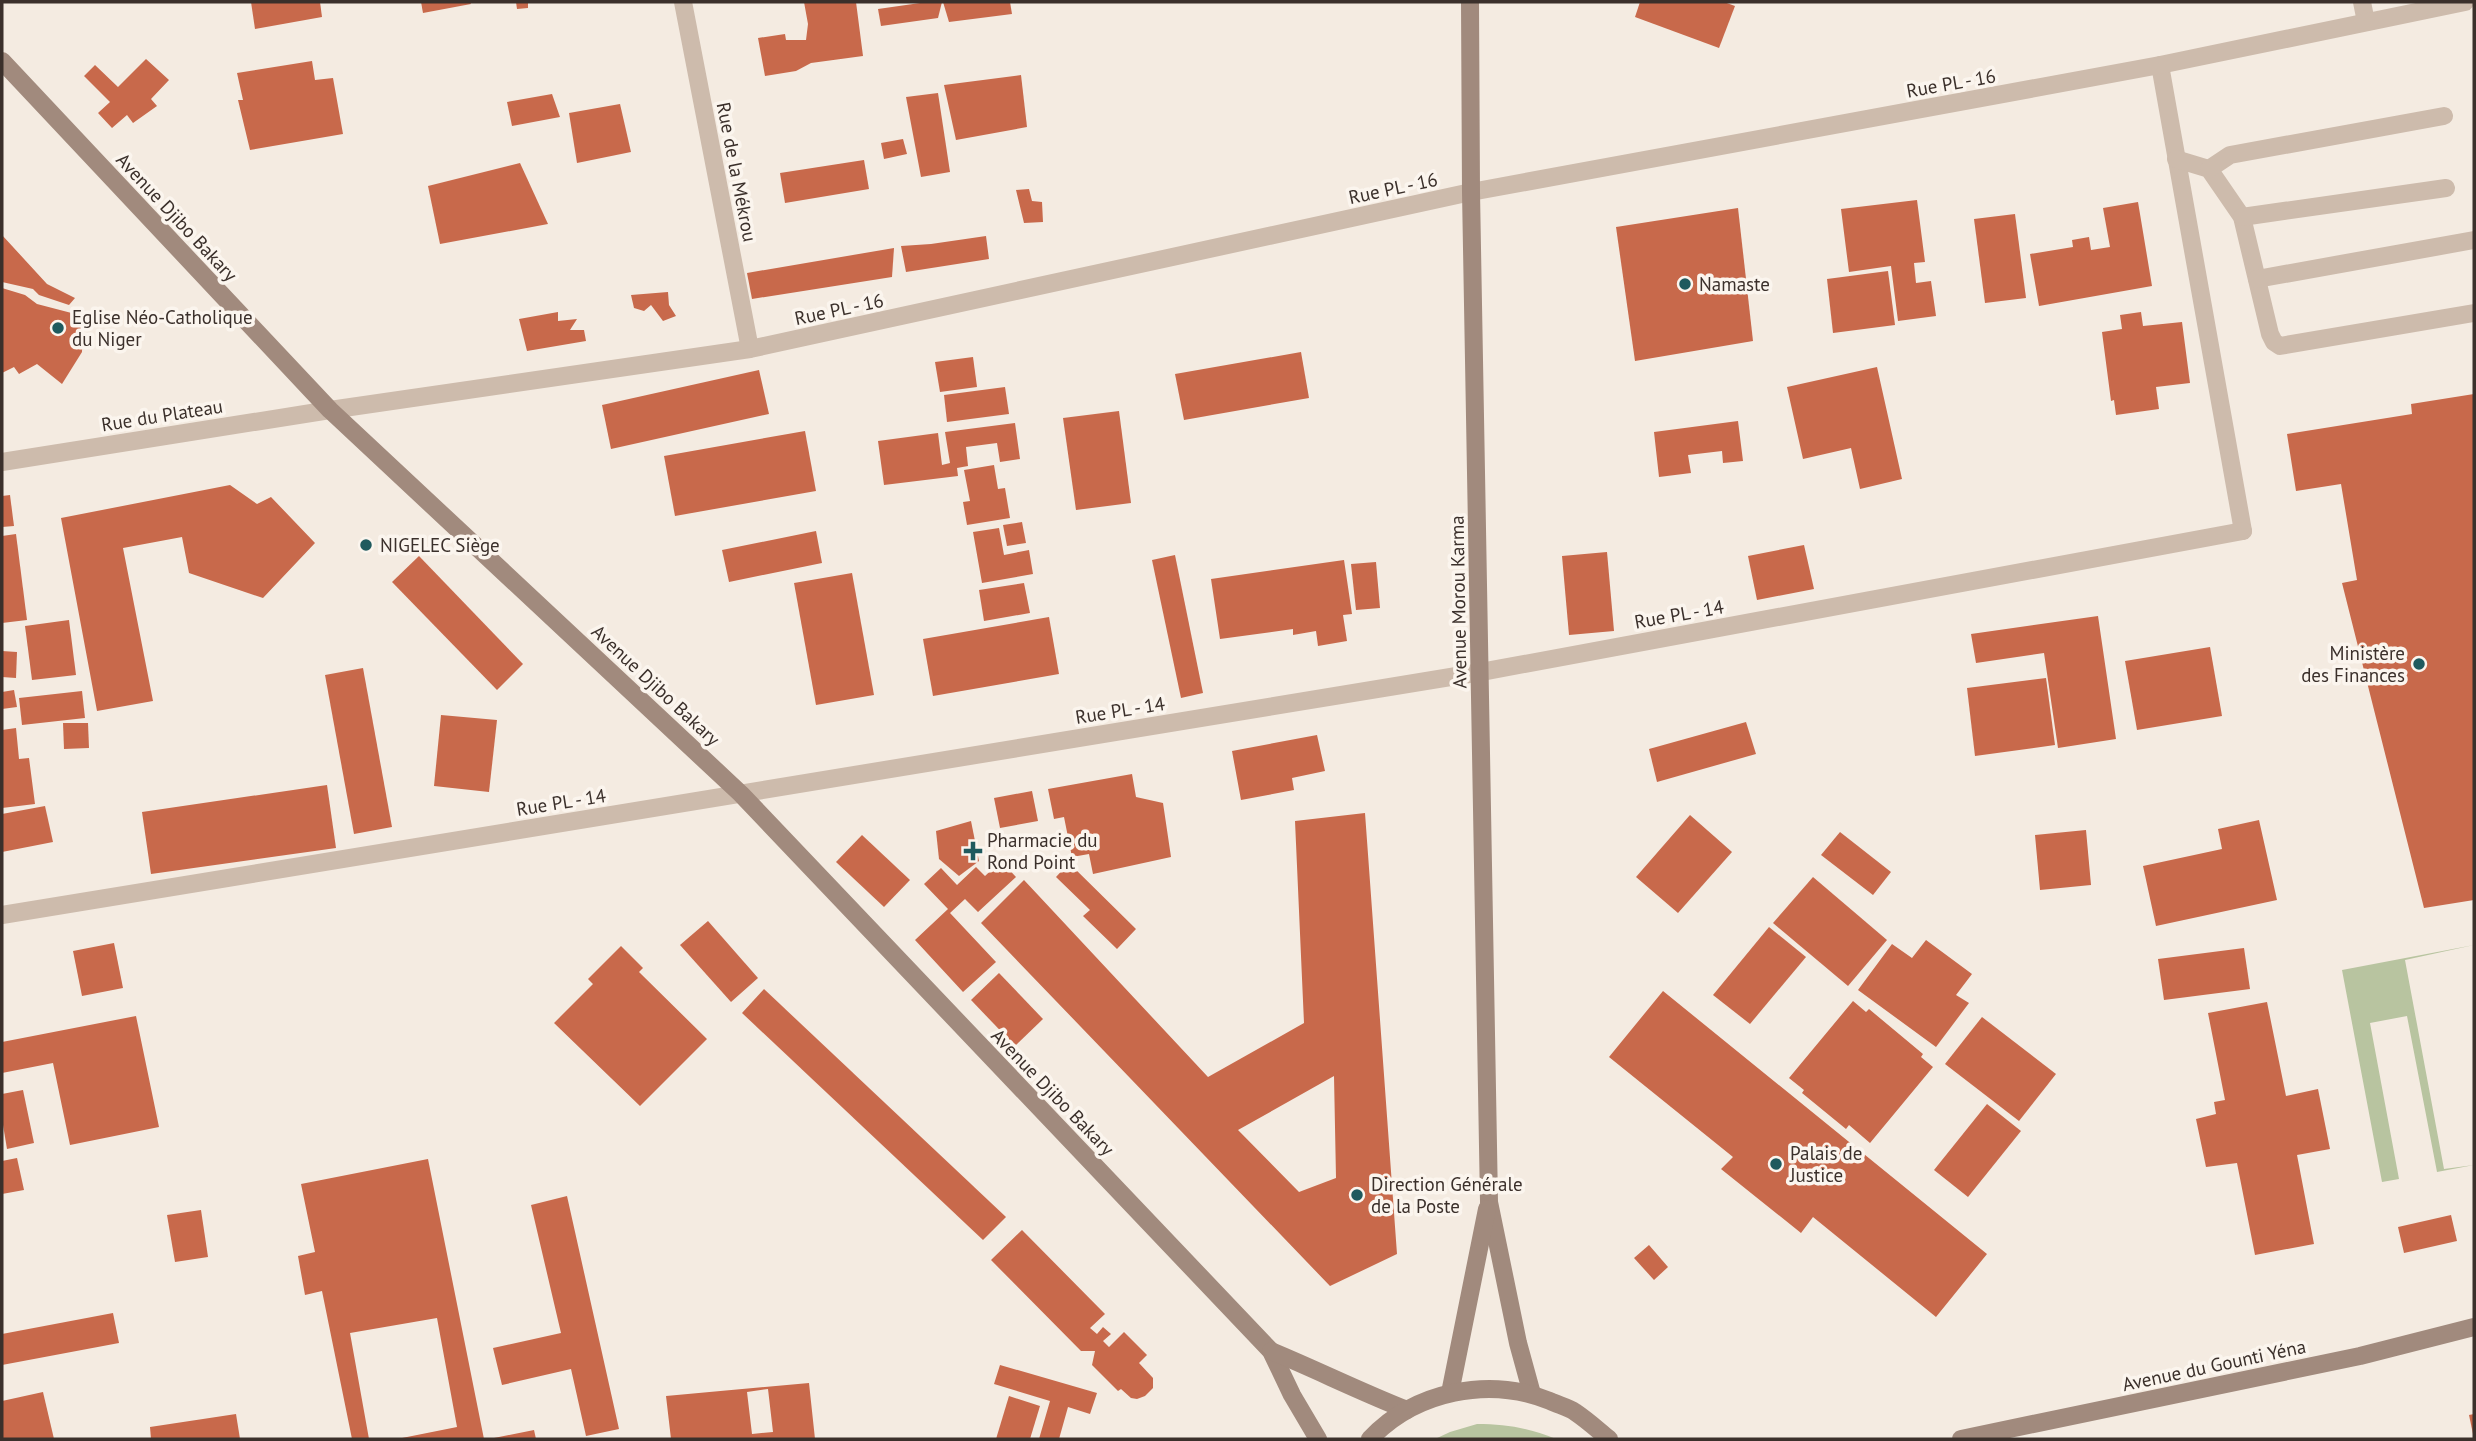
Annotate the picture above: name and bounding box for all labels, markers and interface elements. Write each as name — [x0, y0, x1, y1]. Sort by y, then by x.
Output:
street label: Rue PL - 16 — [1904, 63, 1998, 103]
street label: Rue de la Mékrou — [712, 100, 762, 244]
street label: Avenue Djibo Bakary — [111, 148, 243, 286]
street label: Rue PL - 16 — [1346, 167, 1440, 209]
place label: Namaste — [1699, 272, 1770, 296]
marker: Namaste — [1677, 276, 1693, 292]
street label: Rue PL - 16 — [792, 288, 886, 330]
place label: Eglise Néo-Catholique du Niger — [72, 305, 253, 351]
marker: Eglise Néo-Catholique du Niger — [50, 320, 66, 336]
street label: Rue du Plateau — [99, 394, 225, 436]
street label: Avenue Morou Karma — [1444, 515, 1472, 689]
place label: NIGELEC Siège — [380, 533, 500, 557]
marker: NIGELEC Siège — [358, 537, 374, 553]
street label: Rue PL - 14 — [1632, 594, 1726, 634]
street label: Avenue Djibo Bakary — [587, 619, 725, 751]
place label: Ministère des Finances — [2301, 641, 2405, 687]
marker: Ministère des Finances — [2411, 656, 2427, 672]
street label: Rue PL - 14 — [1073, 691, 1167, 729]
street label: Rue PL - 14 — [514, 783, 608, 821]
place label: Pharmacie du Rond Point — [987, 828, 1098, 874]
marker: Pharmacie du Rond Point — [965, 843, 981, 859]
street label: Avenue Djibo Bakary — [986, 1024, 1120, 1160]
place label: Palais de Justice — [1789, 1141, 1862, 1187]
marker: Palais de Justice — [1768, 1156, 1784, 1172]
place label: Direction Générale de la Poste — [1371, 1172, 1523, 1218]
marker: Direction Générale de la Poste — [1349, 1187, 1365, 1203]
street label: Avenue du Gounti Yéna — [2120, 1334, 2308, 1396]

